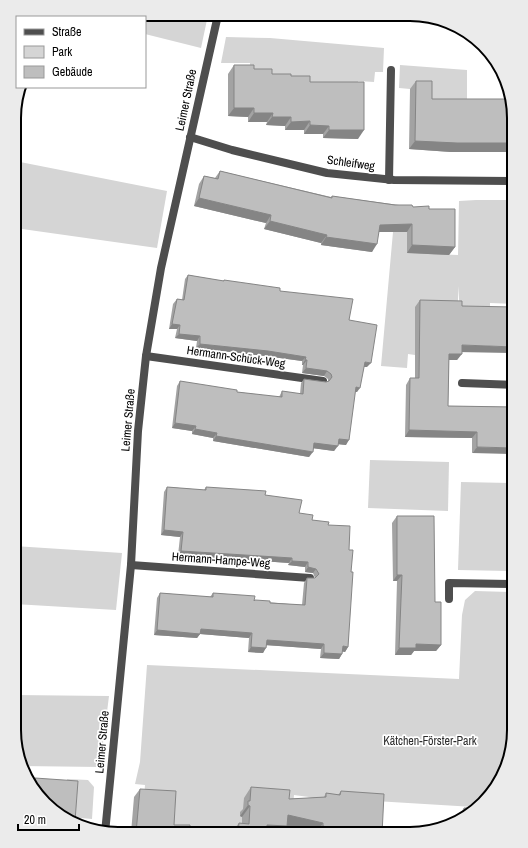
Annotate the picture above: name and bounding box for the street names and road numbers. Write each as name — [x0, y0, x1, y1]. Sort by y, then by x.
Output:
street label: Leimer Straße — [172, 68, 200, 132]
street label: Schleifweg — [326, 152, 376, 174]
street label: Hermann-Schück-Weg — [186, 342, 287, 372]
street label: Leimer Straße — [117, 388, 139, 452]
street label: Hermann-Hampe-Weg — [171, 549, 271, 571]
street label: Leimer Straße — [91, 710, 113, 774]

